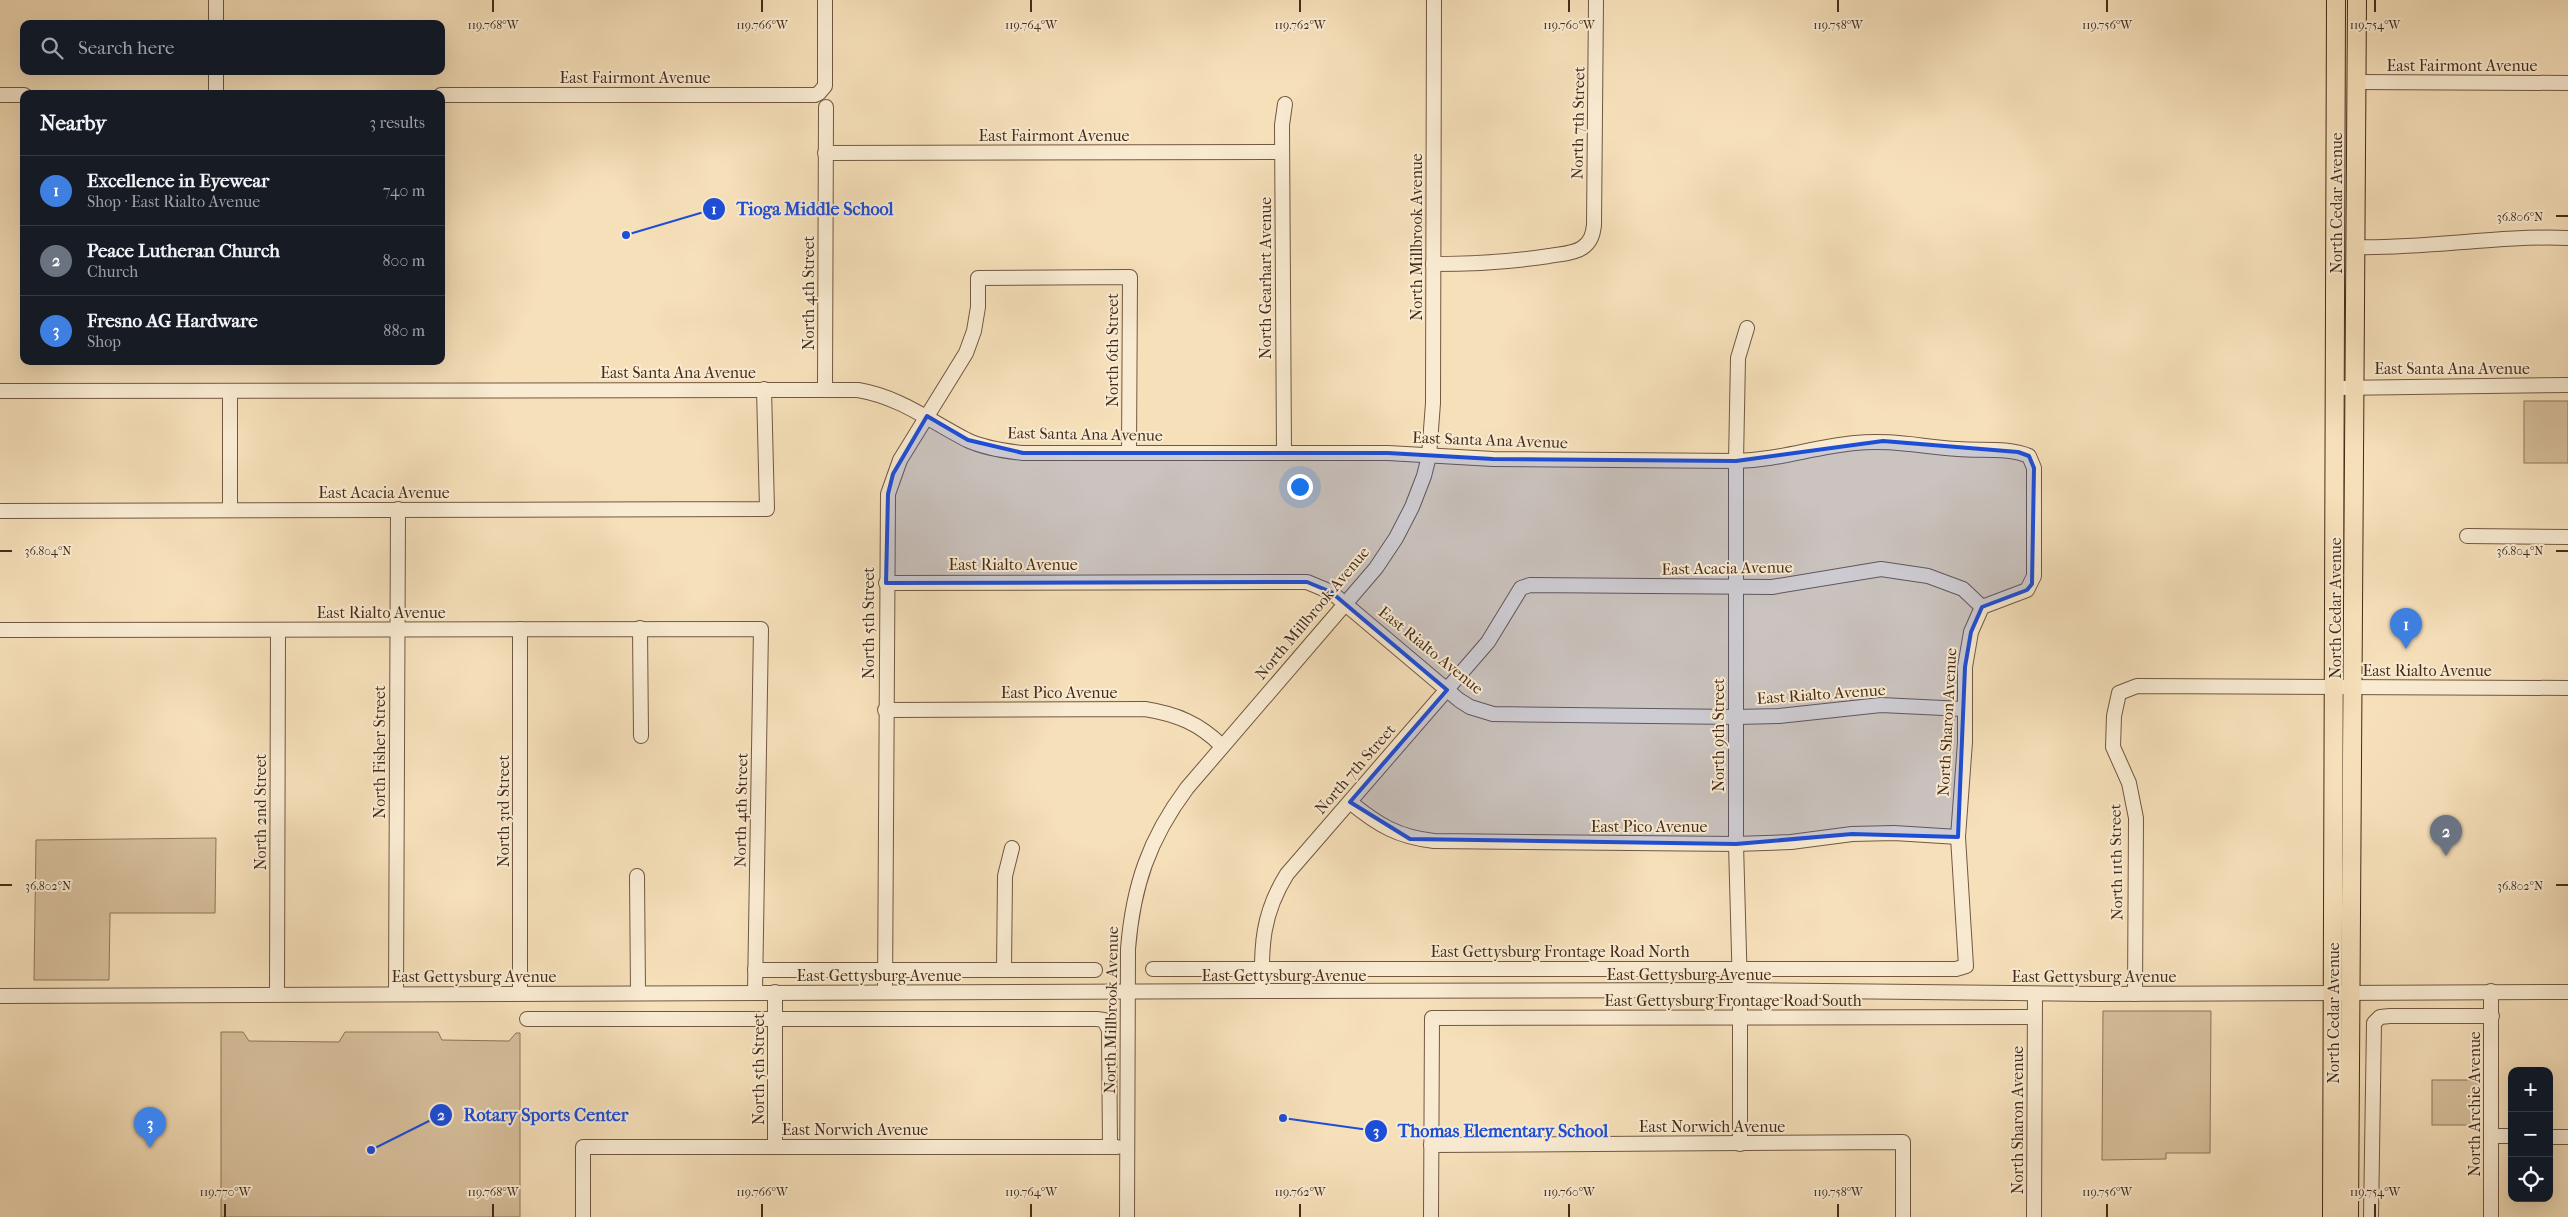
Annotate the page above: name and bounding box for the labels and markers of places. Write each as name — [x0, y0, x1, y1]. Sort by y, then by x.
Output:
callout: Tioga Middle School — [701, 192, 903, 225]
pin: 1 — [2390, 608, 2422, 649]
pin: 2 — [2430, 815, 2462, 856]
callout: Rotary Sports Center — [429, 1099, 639, 1132]
pin: 3 — [134, 1107, 166, 1148]
callout: Thomas Elementary School — [1363, 1115, 1619, 1148]

